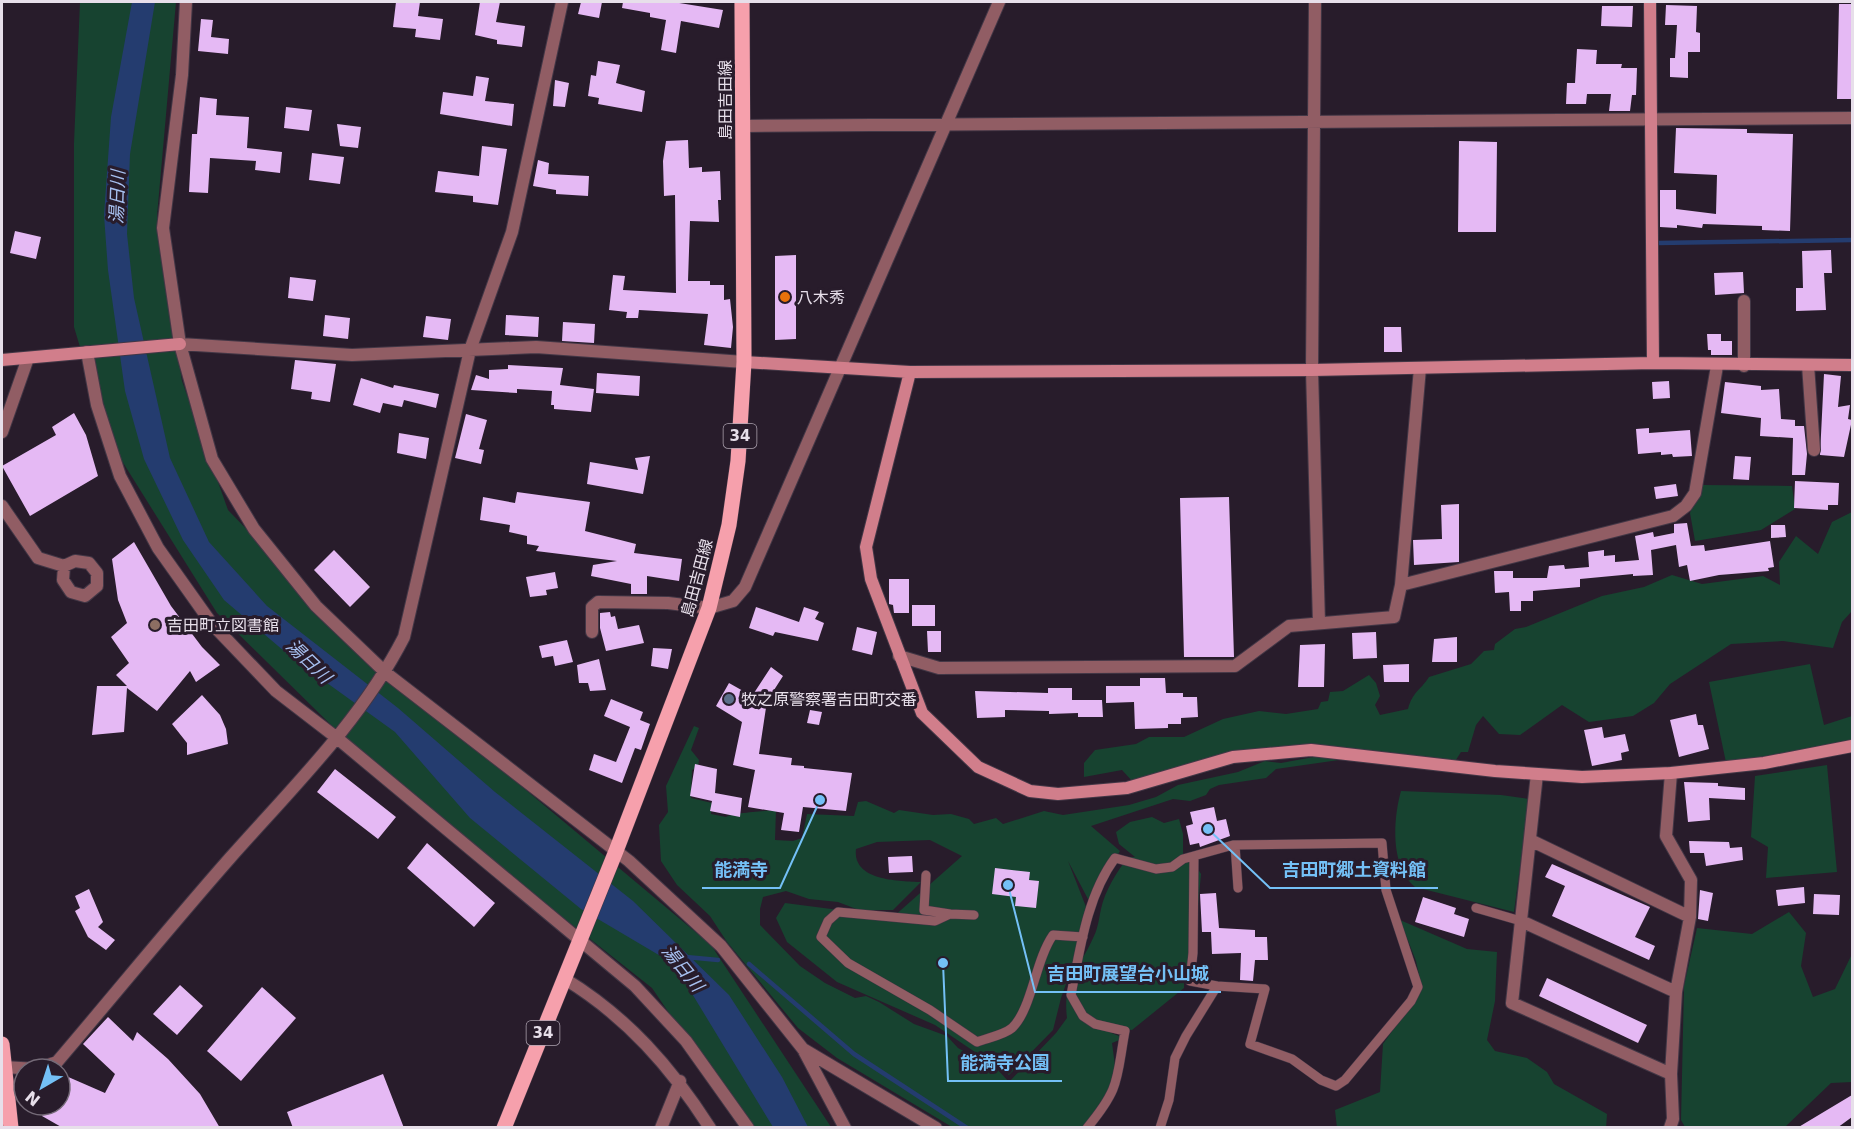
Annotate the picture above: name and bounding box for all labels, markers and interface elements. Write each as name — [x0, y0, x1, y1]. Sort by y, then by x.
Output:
street label: 島田吉田線 — [716, 60, 735, 140]
water label: 湯日川 — [106, 168, 129, 224]
place label: 八木秀 — [797, 288, 845, 307]
marker: 八木秀 — [778, 290, 792, 304]
road number: 34 — [724, 424, 756, 448]
street label: 島田吉田線 — [677, 537, 717, 619]
place label: 吉田町立図書館 — [167, 616, 279, 635]
marker: 吉田町立図書館 — [148, 618, 162, 632]
water label: 湯日川 — [282, 635, 337, 689]
place label: 牧之原警察署吉田町交番 — [741, 690, 917, 709]
marker: 牧之原警察署吉田町交番 — [722, 692, 736, 706]
callout: 能満寺 — [702, 852, 780, 888]
callout: 吉田町郷土資料館 — [1270, 852, 1438, 888]
text: 能満寺 — [714, 859, 768, 880]
text: 吉田町郷土資料館 — [1282, 859, 1426, 880]
water label: 湯日川 — [658, 940, 709, 997]
callout: 吉田町展望台小山城 — [1035, 956, 1221, 992]
text: 吉田町展望台小山城 — [1047, 963, 1209, 984]
road number: 34 — [526, 1021, 560, 1045]
callout: 能満寺公園 — [948, 1045, 1062, 1081]
text: 能満寺公園 — [960, 1052, 1050, 1073]
north arrow — [12, 1057, 72, 1117]
text: N — [22, 1087, 44, 1110]

